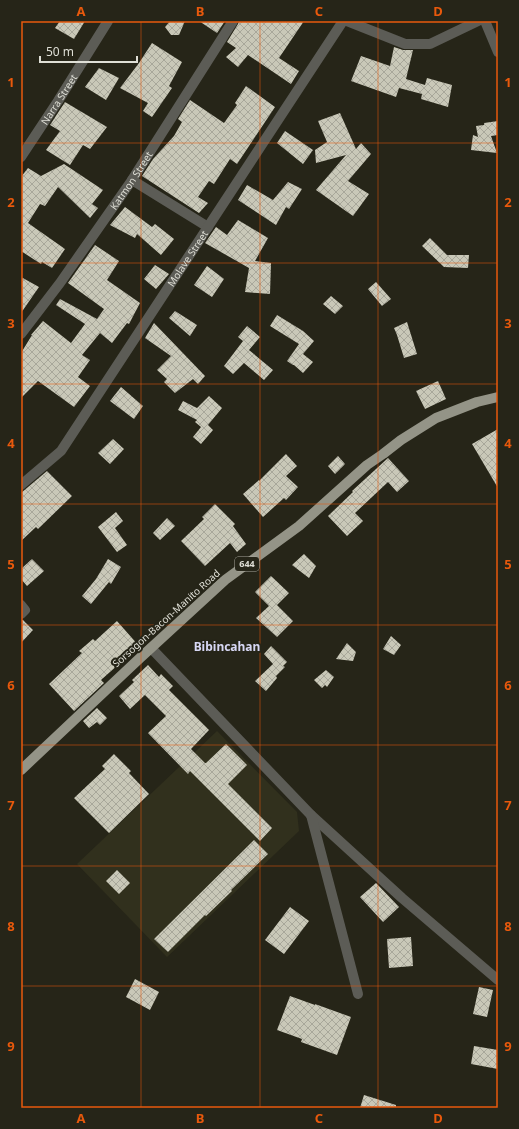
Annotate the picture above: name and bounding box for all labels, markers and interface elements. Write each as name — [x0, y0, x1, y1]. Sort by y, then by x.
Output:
text: A — [77, 2, 86, 20]
text: B — [196, 2, 204, 20]
text: C — [315, 2, 323, 20]
text: D — [433, 2, 443, 20]
scale bar — [40, 38, 137, 64]
text: 50 m — [46, 43, 74, 60]
street label: Narra Street — [37, 71, 80, 127]
text: 1 — [7, 73, 15, 91]
text: 1 — [504, 73, 512, 91]
street label: Katmon Street — [106, 148, 156, 212]
text: 2 — [7, 193, 15, 211]
text: 2 — [504, 193, 512, 211]
street label: Molave Street — [164, 227, 211, 289]
text: 3 — [7, 314, 15, 332]
text: 3 — [504, 314, 512, 332]
text: 4 — [7, 434, 15, 452]
text: 4 — [504, 434, 512, 452]
text: 5 — [7, 555, 15, 573]
text: 5 — [504, 555, 512, 573]
road number: 644 — [235, 557, 259, 571]
street label: Sorsogon-Bacon-Manito Road — [109, 566, 223, 670]
district label: Bibincahan — [194, 638, 260, 655]
text: 6 — [7, 676, 15, 694]
text: 6 — [504, 676, 512, 694]
text: 7 — [7, 796, 15, 814]
text: 7 — [504, 796, 512, 814]
text: 8 — [7, 917, 15, 935]
text: 8 — [504, 917, 512, 935]
text: 9 — [7, 1037, 15, 1055]
text: 9 — [504, 1037, 512, 1055]
text: A — [77, 1109, 86, 1127]
text: B — [196, 1109, 204, 1127]
text: C — [315, 1109, 323, 1127]
text: D — [433, 1109, 443, 1127]

